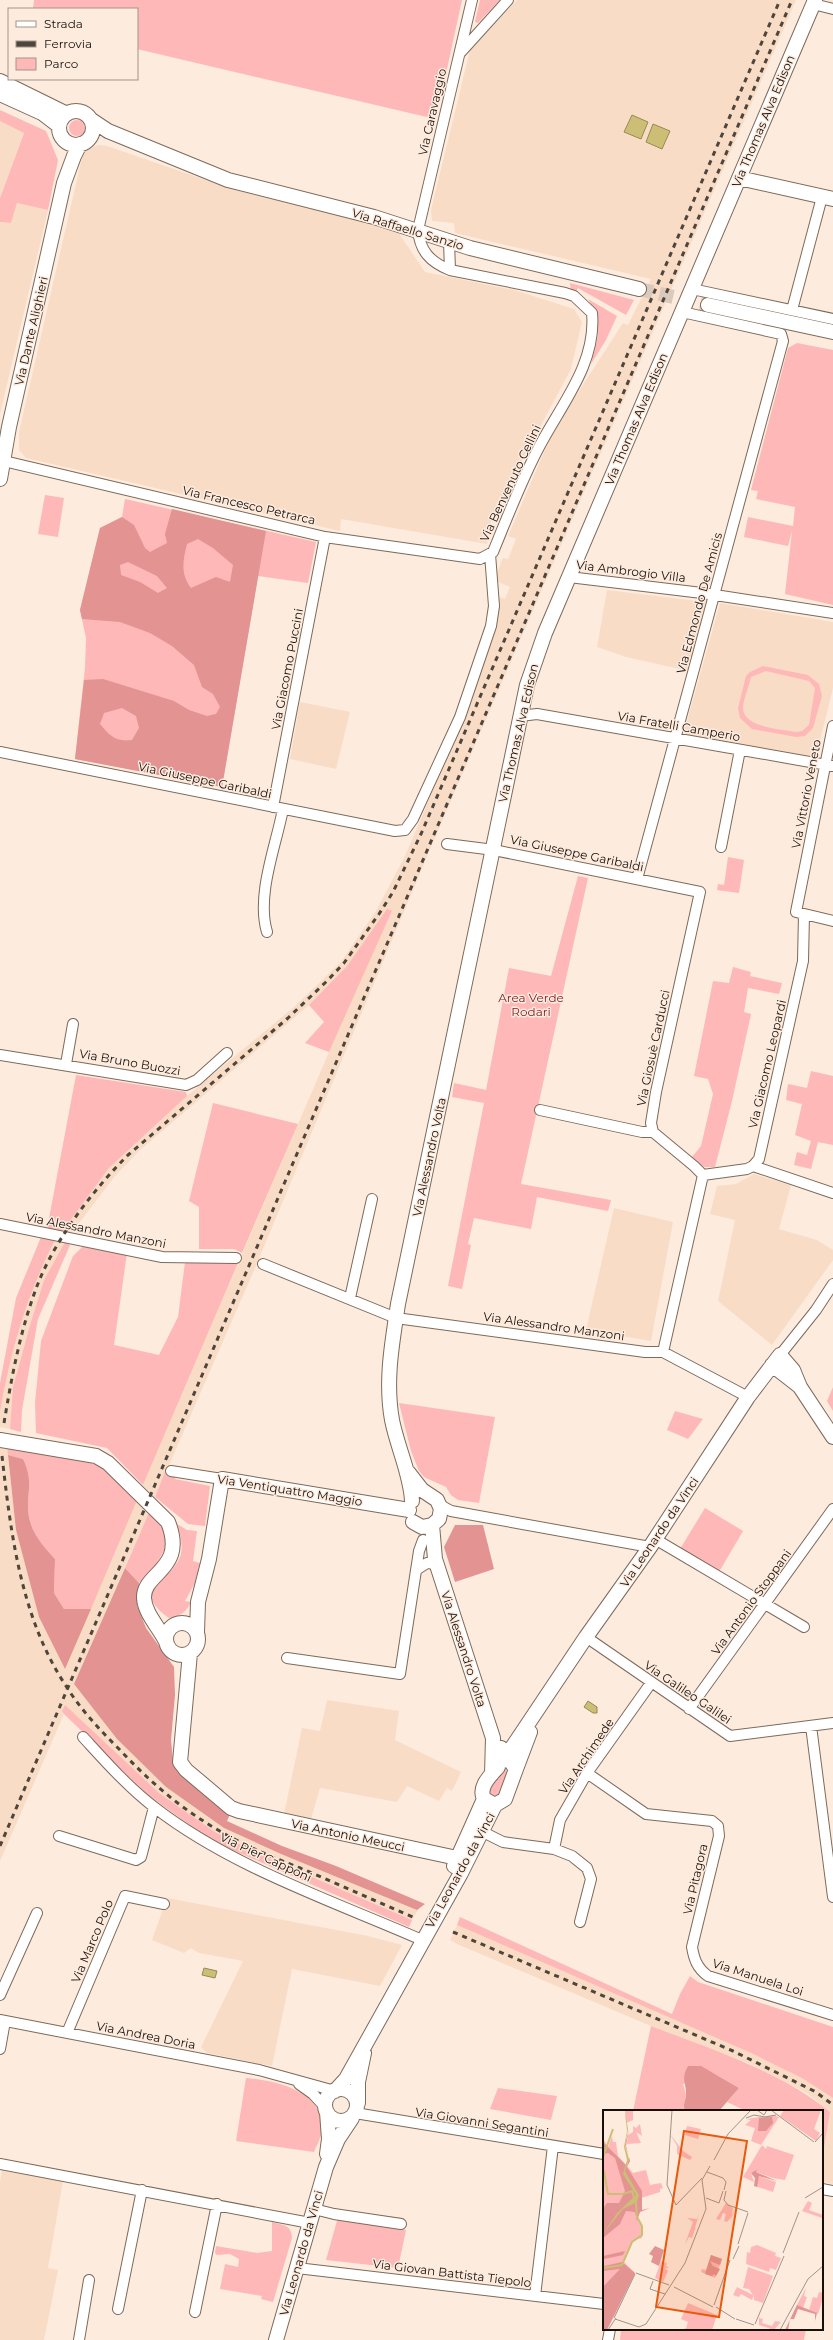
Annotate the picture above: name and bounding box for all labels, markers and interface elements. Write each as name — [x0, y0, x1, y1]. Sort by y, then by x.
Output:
legend — [8, 8, 138, 80]
text: Strada — [44, 16, 83, 31]
text: Ferrovia — [44, 36, 92, 51]
street label: Via Thomas Alva Edison — [728, 53, 798, 189]
text: Parco — [44, 56, 78, 71]
street label: Via Caravaggio — [415, 67, 449, 157]
street label: Via Raffaello Sanzio — [350, 205, 466, 253]
street label: Via Dante Alighieri — [11, 275, 51, 387]
street label: Via Thomas Alva Edison — [601, 351, 671, 487]
street label: Via Benvenuto Cellini — [476, 422, 544, 544]
street label: Via Francesco Petrarca — [181, 482, 317, 528]
street label: Via Edmondo De Amicis — [673, 531, 725, 675]
street label: Via Ambrogio Villa — [575, 557, 687, 585]
street label: Via Giacomo Puccini — [268, 607, 306, 731]
street label: Via Thomas Alva Edison — [495, 662, 541, 804]
street label: Via Fratelli Camperio — [616, 708, 742, 744]
street label: Via Vittorio Veneto — [788, 738, 824, 850]
street label: Via Giuseppe Garibaldi — [137, 759, 273, 801]
street label: Via Giuseppe Garibaldi — [509, 832, 645, 874]
street label: Via Giosuè Carducci — [633, 988, 673, 1108]
park label: Area Verde Rodari — [498, 990, 564, 1019]
street label: Via Giacomo Leopardi — [745, 998, 789, 1130]
street label: Via Bruno Buozzi — [78, 1046, 182, 1078]
street label: Via Alessandro Volta — [409, 1096, 449, 1218]
street label: Via Alessandro Manzoni — [25, 1209, 167, 1251]
street label: Via Alessandro Manzoni — [482, 1309, 626, 1343]
street label: Via Ventiquattro Maggio — [216, 1471, 364, 1509]
street label: Via Leonardo da Vinci — [616, 1474, 702, 1590]
street label: Via Antonio Stoppani — [708, 1546, 794, 1658]
street label: Via Alessandro Volta — [438, 1589, 490, 1709]
street label: Via Galileo Galilei — [641, 1657, 735, 1727]
street label: Via Archimede — [555, 1715, 617, 1797]
street label: Via Leonardo da Vinci — [422, 1810, 498, 1930]
street label: Via Antonio Meucci — [290, 1816, 406, 1854]
street label: Via Pier Capponi — [218, 1829, 314, 1885]
street label: Via Pitagora — [680, 1842, 710, 1916]
street label: Via Marco Polo — [68, 1897, 116, 1985]
street label: Via Manuela Loi — [711, 1955, 805, 1999]
street label: Via Andrea Doria — [95, 2018, 197, 2052]
street label: Via Giovanni Segantini — [414, 2104, 550, 2140]
inset map — [603, 2110, 823, 2330]
street label: Via Leonardo da Vinci — [276, 2189, 326, 2317]
street label: Via Giovan Battista Tiepolo — [372, 2256, 532, 2290]

